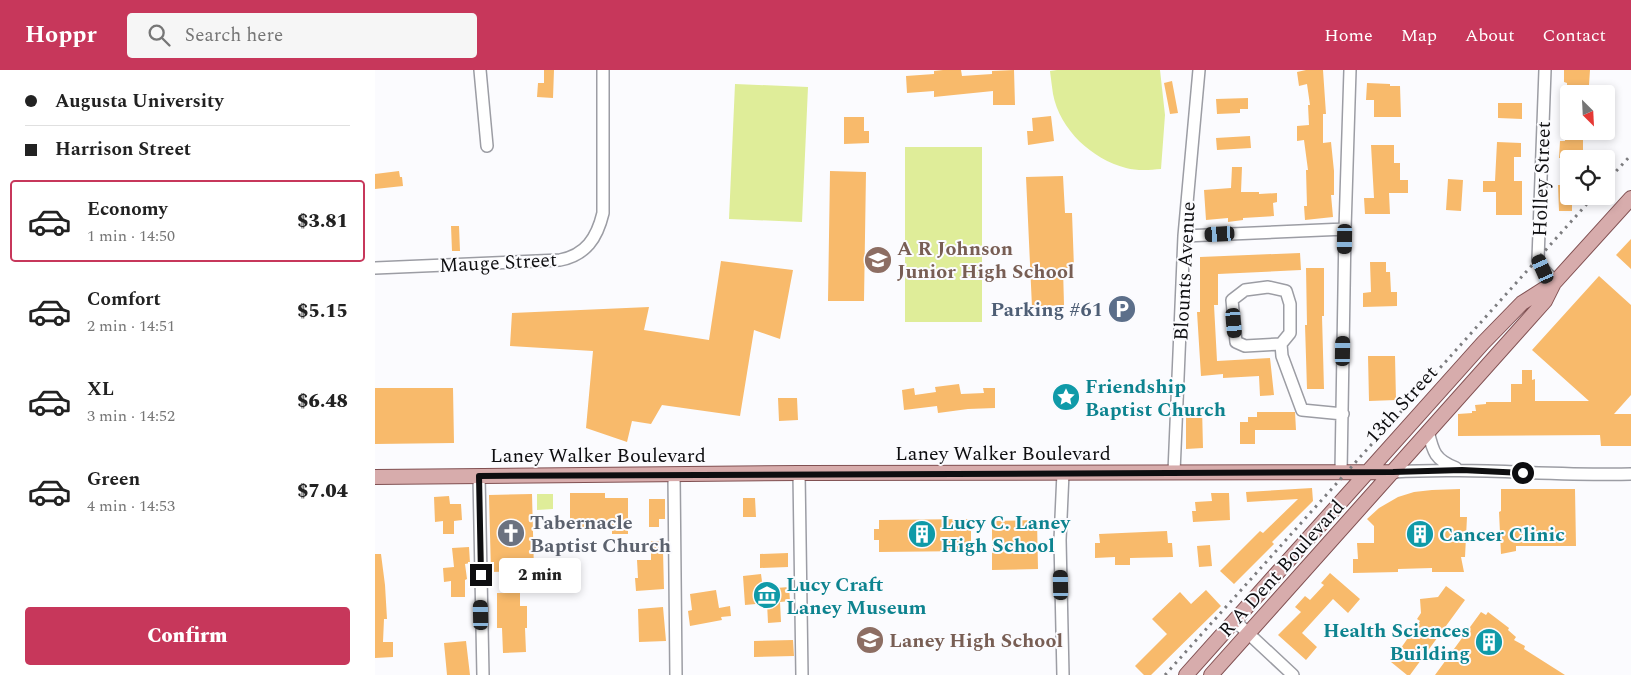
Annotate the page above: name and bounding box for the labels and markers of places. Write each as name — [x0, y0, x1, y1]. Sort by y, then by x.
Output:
place label: A R Johnson Junior High School — [897, 234, 1074, 287]
school or university icon: A R Johnson Junior High School — [863, 245, 893, 275]
parking icon: Parking #61 — [1107, 294, 1137, 324]
place label: Parking #61 — [990, 295, 1103, 325]
place label: Friendship Baptist Church — [1085, 372, 1226, 425]
place icon: Friendship Baptist Church — [1051, 382, 1081, 412]
place label: Tabernacle Baptist Church — [530, 508, 671, 561]
place label: Lucy C. Laney High School — [941, 508, 1072, 561]
church icon: Tabernacle Baptist Church — [496, 518, 526, 548]
building icon: Lucy C. Laney High School — [907, 519, 937, 549]
building icon: Cancer Clinic — [1405, 519, 1435, 549]
place label: Cancer Clinic — [1439, 520, 1565, 550]
place label: Lucy Craft Laney Museum — [786, 570, 927, 623]
museum icon: Lucy Craft Laney Museum — [752, 580, 782, 610]
place label: Health Sciences Building — [1323, 616, 1470, 669]
school or university icon: Laney High School — [855, 625, 885, 655]
place label: Laney High School — [889, 626, 1063, 656]
building icon: Health Sciences Building — [1474, 627, 1504, 657]

